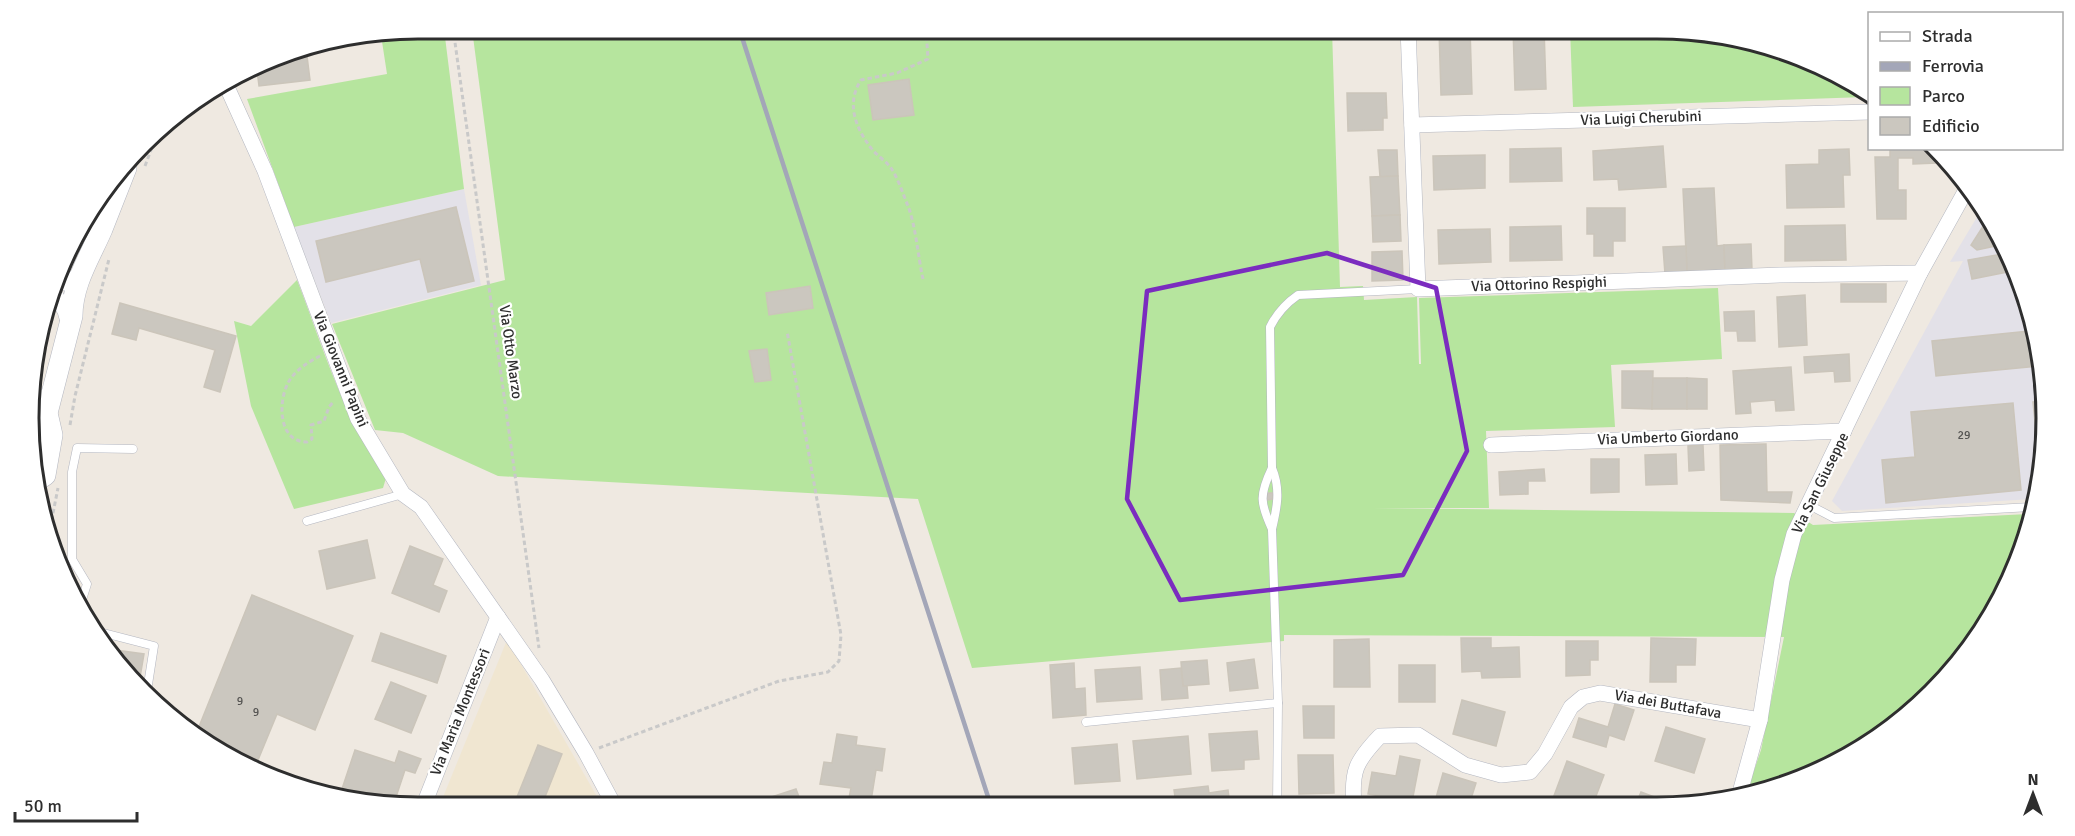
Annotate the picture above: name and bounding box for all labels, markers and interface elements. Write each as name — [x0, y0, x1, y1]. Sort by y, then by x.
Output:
legend — [1868, 12, 2063, 150]
text: Strada — [1922, 25, 1973, 47]
text: Ferrovia — [1922, 55, 1984, 77]
text: Parco — [1922, 85, 1965, 107]
street label: Via Luigi Cherubini — [1580, 107, 1702, 129]
text: Edificio — [1922, 115, 1980, 137]
street label: Via Ottorino Respighi — [1471, 273, 1607, 295]
street label: Via Otto Marzo — [496, 304, 527, 400]
street label: Via Giovanni Papini — [310, 309, 372, 429]
street label: Via Umberto Giordano — [1597, 426, 1739, 448]
house number: 29 — [1958, 428, 1970, 443]
street label: Via San Giuseppe — [1788, 429, 1852, 537]
street label: Via Maria Montessori — [426, 646, 494, 778]
street label: Via dei Buttafava — [1613, 686, 1723, 722]
house number: 9 — [237, 694, 243, 709]
house number: 9 — [253, 705, 259, 720]
north arrow — [2003, 764, 2063, 824]
text: N — [2027, 770, 2039, 790]
scale bar — [15, 785, 136, 823]
text: 50 m — [24, 795, 62, 817]

